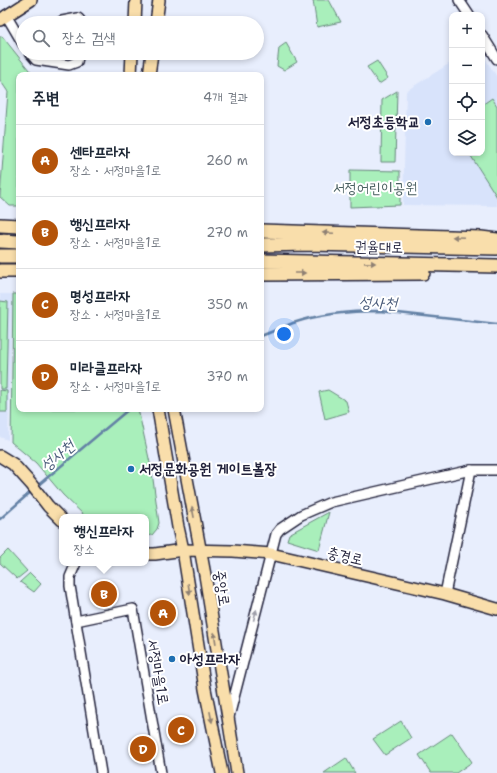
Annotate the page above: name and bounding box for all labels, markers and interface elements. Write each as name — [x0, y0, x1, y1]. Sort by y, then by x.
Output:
map controls — [449, 12, 485, 156]
button: + — [449, 12, 485, 48]
search box — [16, 16, 264, 60]
icon: search — [30, 27, 52, 49]
text: 장소 검색 — [62, 28, 115, 48]
button: − — [449, 48, 485, 84]
button: locate — [449, 84, 485, 120]
text: 주변 — [32, 87, 59, 109]
text: 4개 결과 — [203, 89, 248, 106]
place label: 서정초등학교 — [348, 112, 420, 132]
marker: 서정초등학교 — [423, 117, 433, 127]
button: layers — [449, 120, 485, 156]
text: 센타프라자 — [70, 142, 130, 162]
text: A — [40, 152, 50, 169]
text: 260 m — [206, 152, 248, 169]
text: 장소 · 서정마을1로 — [70, 162, 161, 179]
park label: 서정어린이공원 — [333, 178, 417, 198]
text: 행신프라자 — [70, 214, 130, 234]
text: B — [41, 224, 49, 241]
text: 270 m — [206, 224, 248, 241]
one-way arrow — [321, 230, 334, 236]
text: 장소 · 서정마을1로 — [70, 234, 161, 251]
one-way arrow — [451, 234, 464, 240]
street label: 권율대로 — [355, 237, 403, 257]
one-way arrow — [364, 260, 377, 266]
one-way arrow — [294, 270, 307, 276]
text: 명성프라자 — [70, 286, 130, 306]
water label: 성사천 — [358, 291, 400, 314]
text: C — [41, 296, 49, 313]
text: 350 m — [207, 296, 248, 313]
text: 장소 · 서정마을1로 — [70, 306, 161, 323]
your location — [274, 324, 294, 344]
text: 미라클프라자 — [70, 358, 142, 378]
text: D — [40, 368, 50, 385]
text: 370 m — [206, 368, 248, 385]
text: 장소 · 서정마을1로 — [70, 378, 161, 395]
water label: 성사천 — [36, 434, 80, 476]
place label: 서정문화공원 게이트볼장 — [139, 459, 277, 479]
marker: 서정문화공원 게이트볼장 — [126, 464, 136, 474]
one-way arrow — [190, 506, 196, 518]
popup — [59, 514, 149, 566]
text: 행신프라자 — [74, 521, 134, 541]
text: 장소 — [74, 541, 95, 558]
street label: 충경로 — [325, 542, 365, 570]
street label: 중앙로 — [209, 569, 235, 607]
pin: B — [91, 579, 117, 609]
one-way arrow — [186, 583, 192, 595]
pin: A — [150, 598, 176, 628]
one-way arrow — [252, 609, 258, 621]
one-way arrow — [212, 632, 218, 644]
street label: 서정마을1로 — [142, 637, 174, 707]
place label: 아성프라자 — [179, 649, 240, 669]
marker: 아성프라자 — [167, 654, 177, 664]
one-way arrow — [208, 711, 214, 723]
pin: C — [168, 715, 194, 745]
pin: D — [130, 734, 156, 764]

